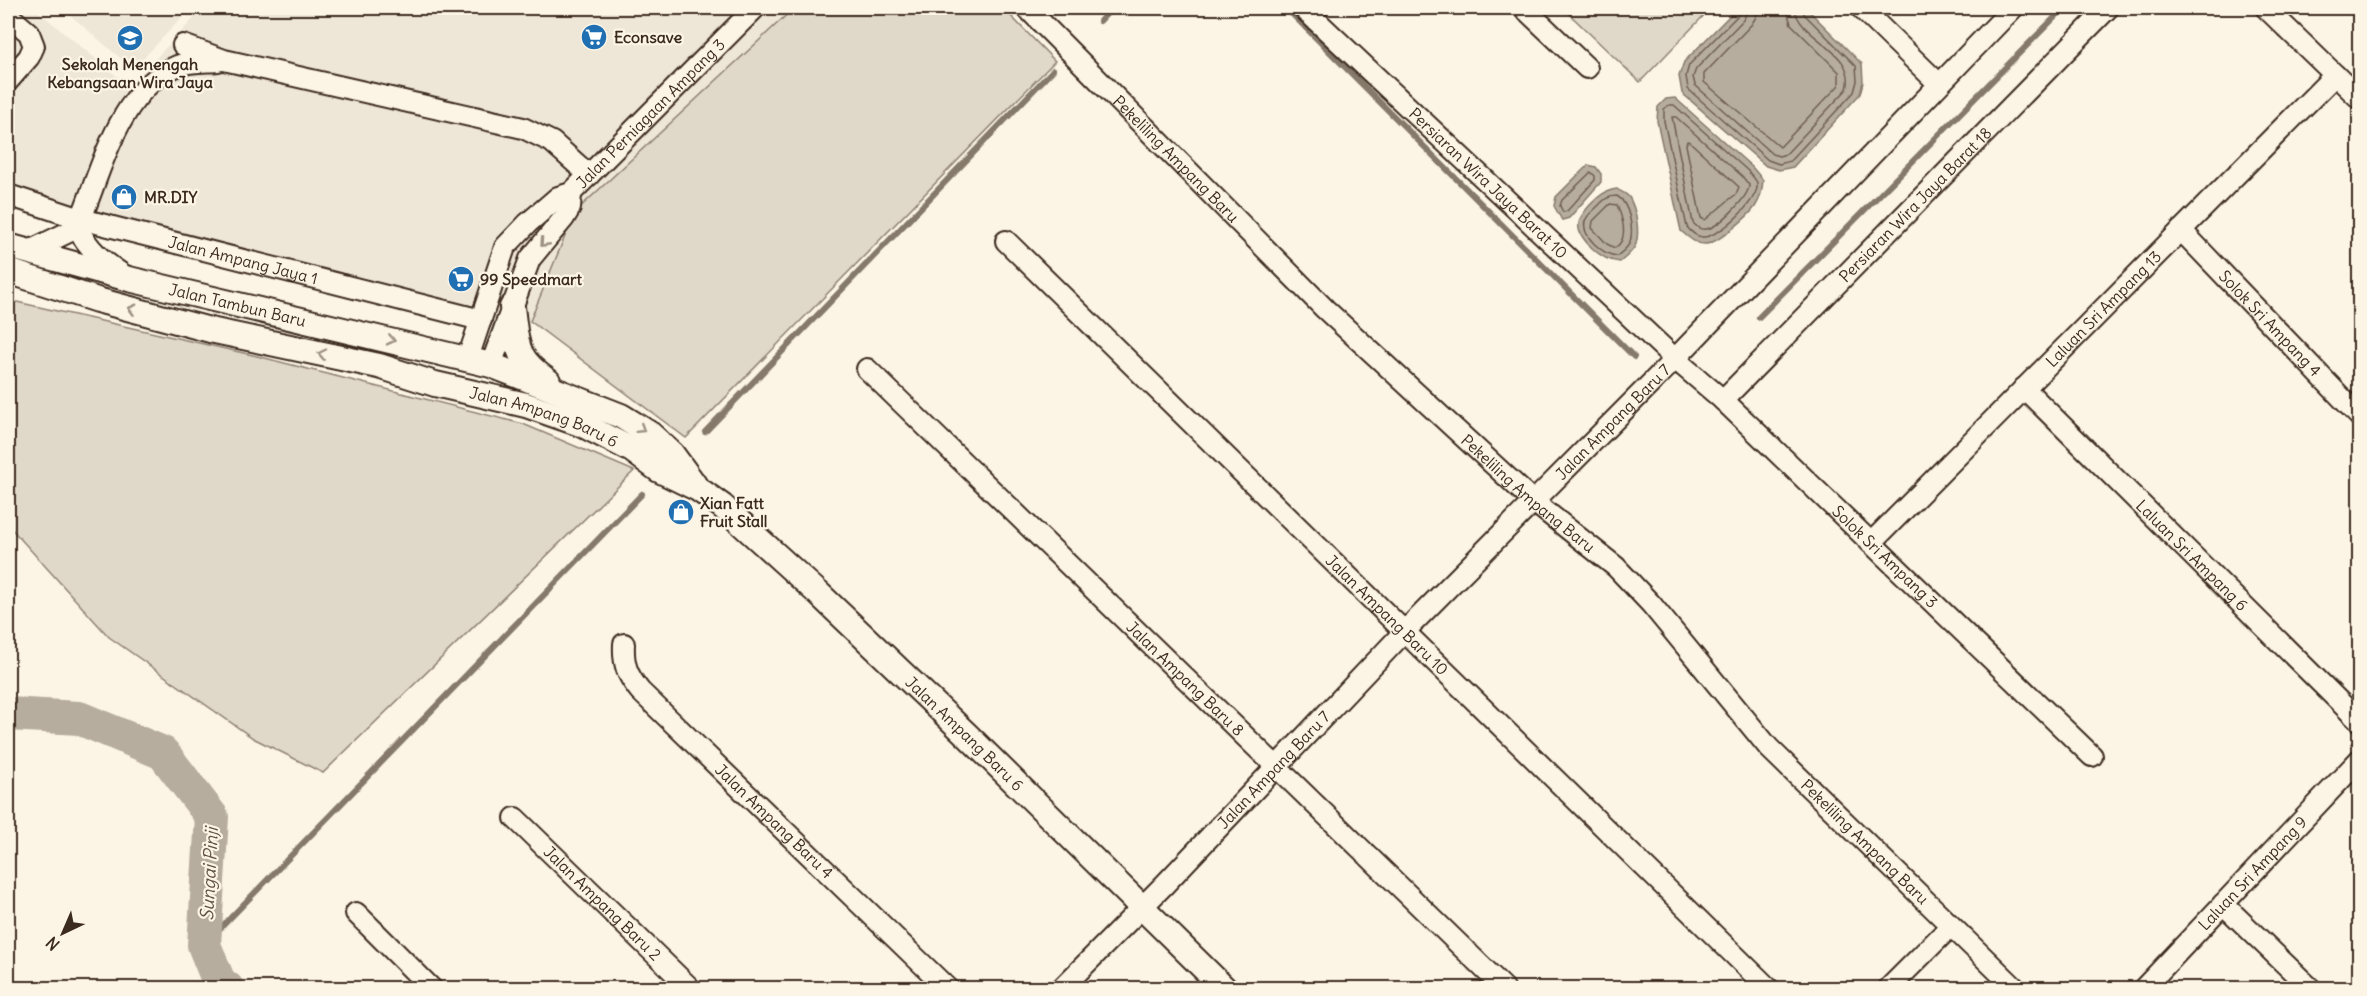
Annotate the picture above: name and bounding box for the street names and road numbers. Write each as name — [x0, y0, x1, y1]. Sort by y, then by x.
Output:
street label: Jalan Perniagaan Ampang 3 — [572, 34, 729, 192]
street label: Pekeliling Ampang Baru — [1109, 91, 1243, 226]
street label: Persiaran Wira Jaya Barat 10 — [1405, 103, 1572, 263]
street label: Persiaran Wira Jaya Barat 18 — [1835, 123, 1995, 286]
street label: Jalan Ampang Jaya 1 — [166, 231, 320, 288]
street label: Laluan Sri Ampang 13 — [2041, 246, 2165, 371]
street label: Solok Sri Ampang 4 — [2215, 266, 2326, 380]
street label: Jalan Tambun Baru — [167, 279, 308, 331]
street label: Jalan Ampang Baru 7 — [1551, 360, 1675, 484]
street label: Jalan Ampang Baru 6 — [468, 382, 622, 451]
street label: Pekeliling Ampang Baru — [1457, 430, 1599, 557]
street label: Laluan Sri Ampang 6 — [2132, 495, 2252, 615]
street label: Solok Sri Ampang 3 — [1828, 501, 1942, 612]
street label: Jalan Ampang Baru 10 — [1322, 550, 1453, 679]
street label: Jalan Ampang Baru 8 — [1122, 617, 1248, 740]
street label: Jalan Ampang Baru 6 — [902, 672, 1028, 795]
street label: Jalan Ampang Baru 7 — [1213, 706, 1334, 833]
street label: Jalan Ampang Baru 4 — [711, 759, 837, 882]
street label: Pekeliling Ampang Baru — [1797, 775, 1933, 909]
street label: Laluan Sri Ampang 9 — [2194, 812, 2311, 934]
street label: Jalan Ampang Baru 2 — [540, 842, 666, 965]

